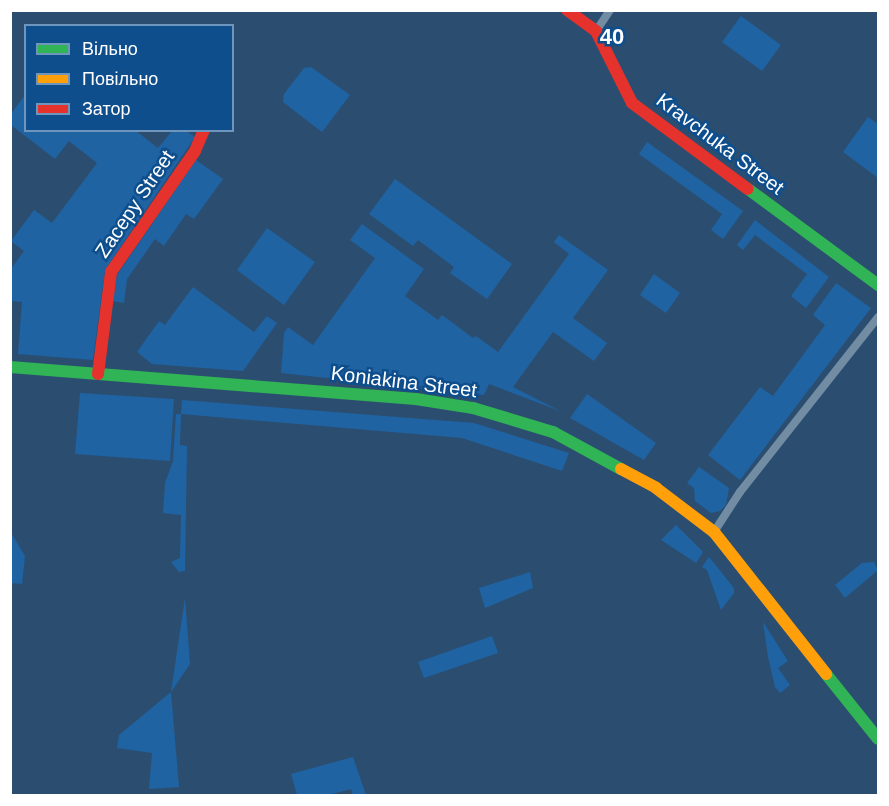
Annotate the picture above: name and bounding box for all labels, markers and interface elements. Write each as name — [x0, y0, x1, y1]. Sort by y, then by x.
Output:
legend — [24, 24, 234, 132]
district label: 40 — [600, 24, 624, 50]
text: Вільно — [82, 39, 138, 59]
text: Повільно — [82, 69, 158, 89]
street label: Kravchuka Street — [652, 88, 788, 200]
text: Затор — [82, 99, 131, 119]
street label: Zacepy Street — [90, 146, 180, 262]
street label: Koniakina Street — [330, 361, 478, 403]

